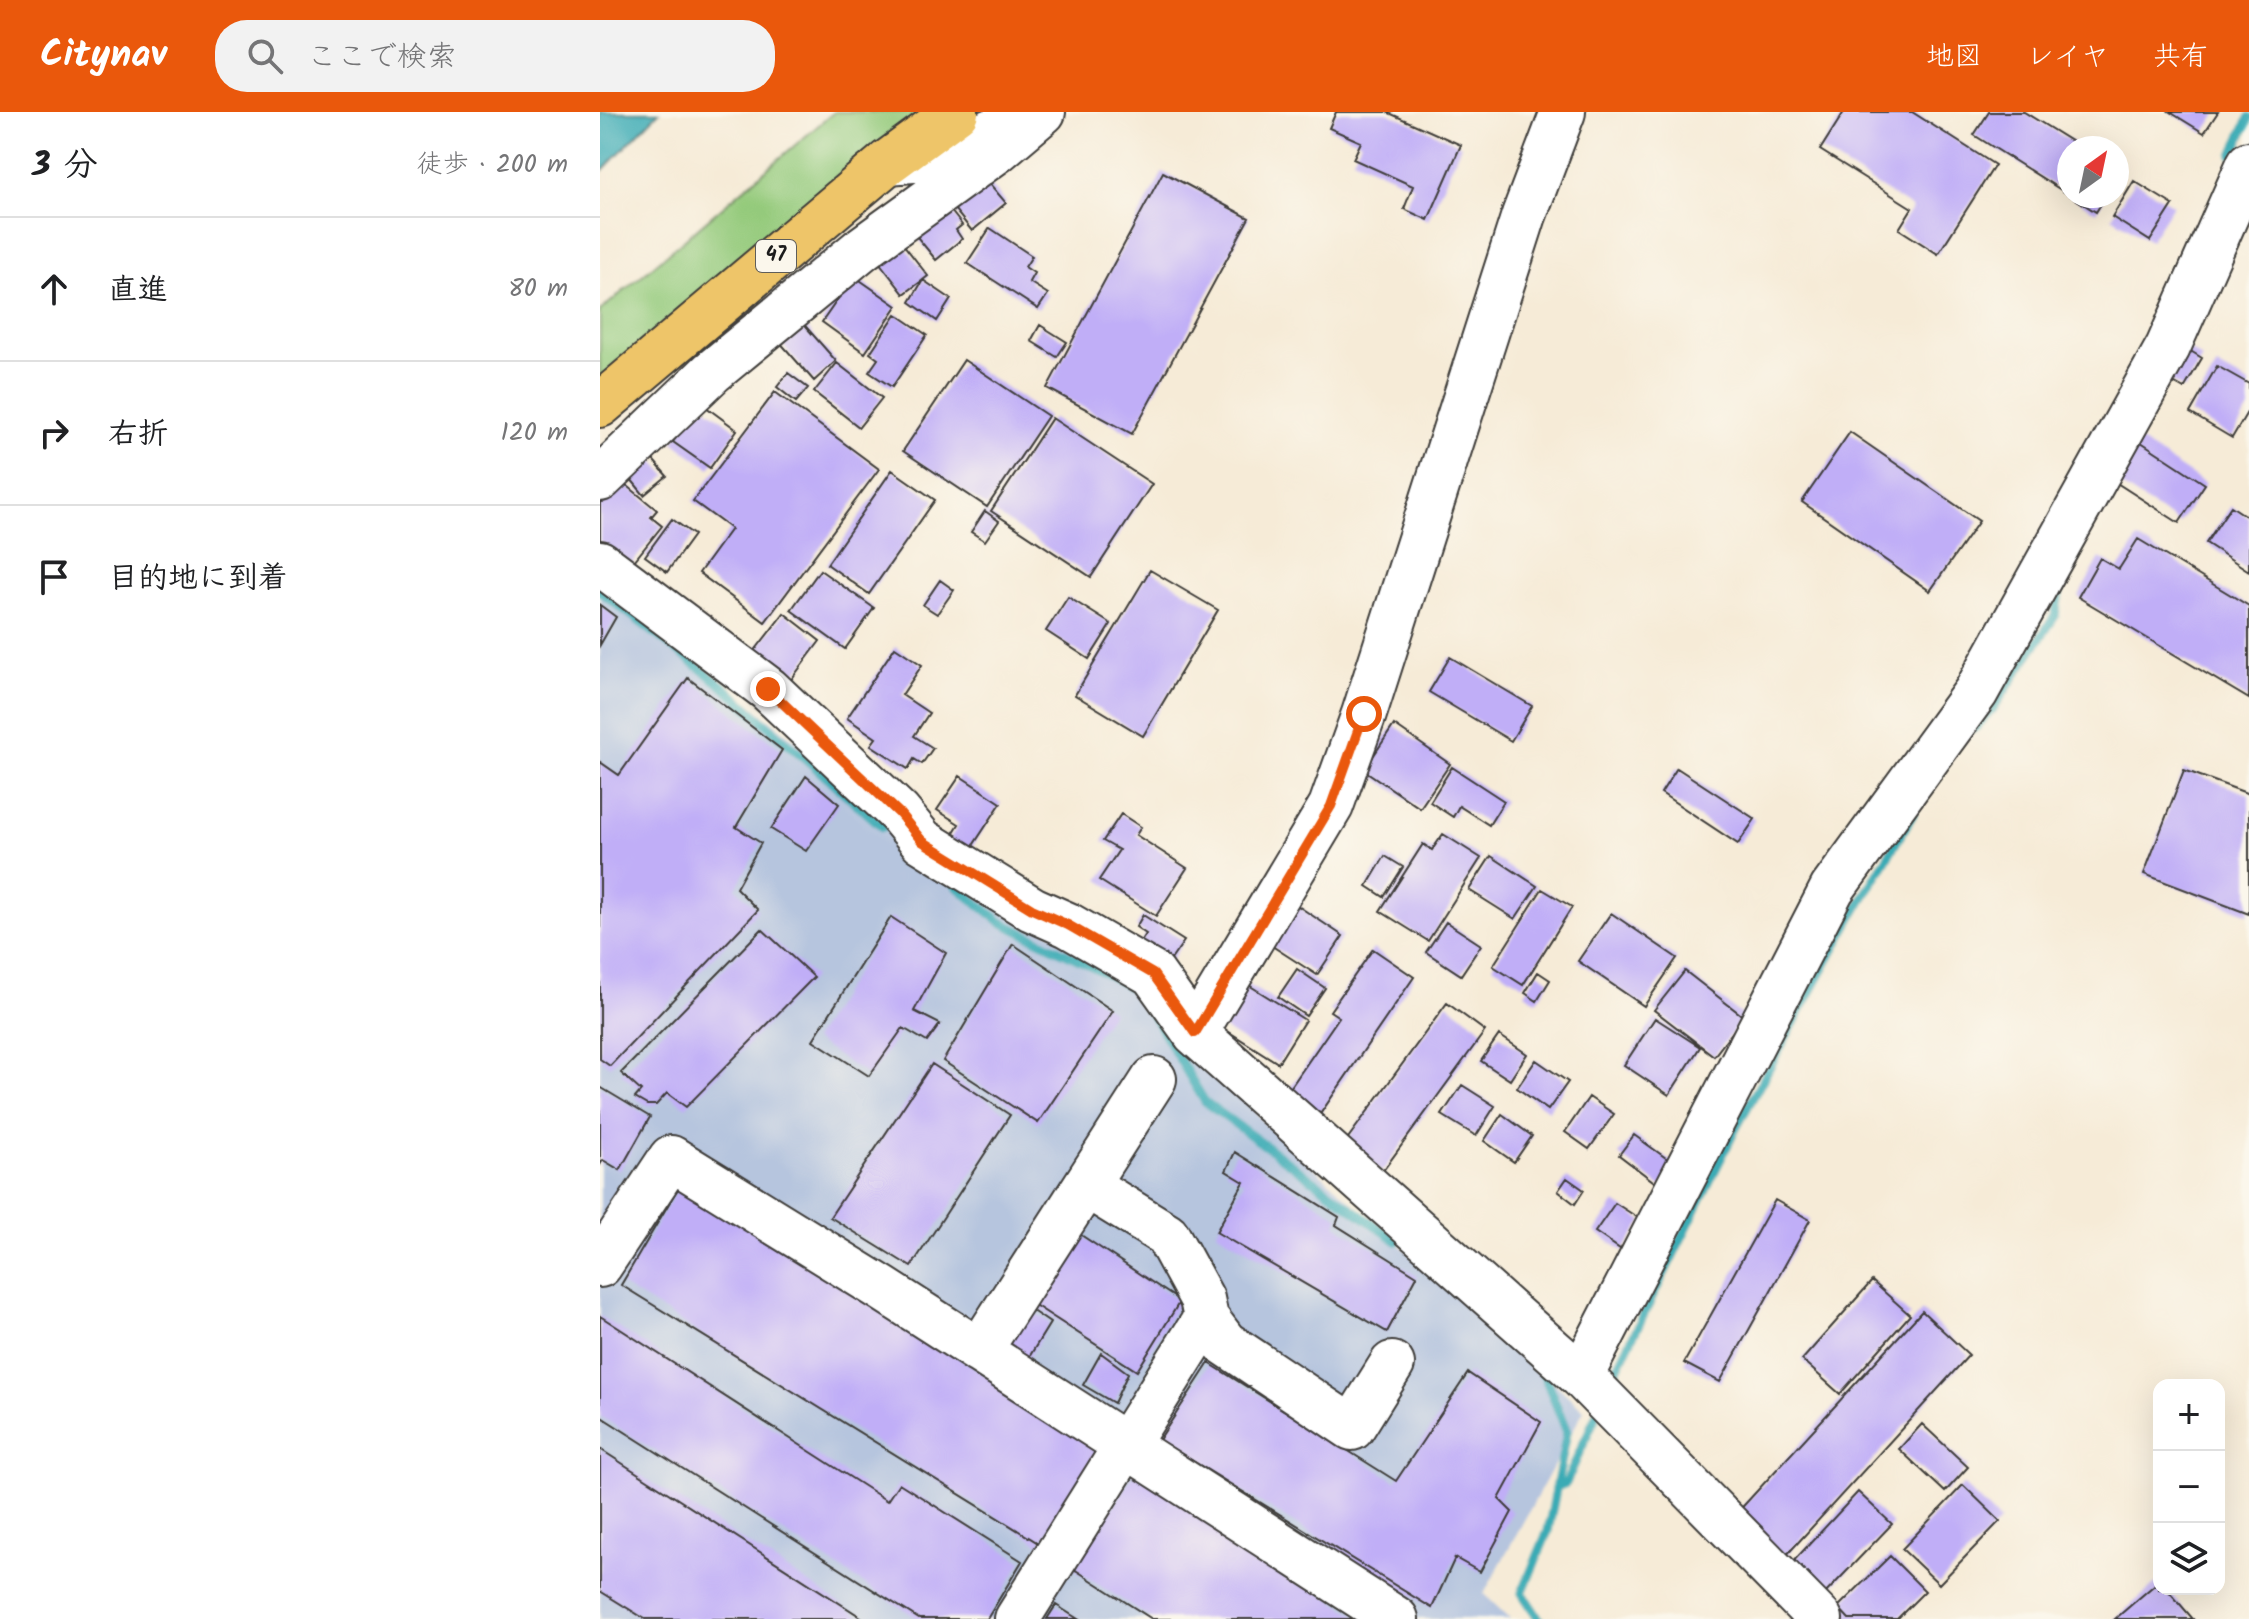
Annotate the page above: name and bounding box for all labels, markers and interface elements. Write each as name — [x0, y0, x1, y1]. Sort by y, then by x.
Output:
search box — [215, 20, 775, 92]
text: Citynav — [40, 26, 167, 86]
icon: search — [243, 34, 287, 78]
text: ここで検索 — [307, 34, 457, 82]
text: 地図 — [1926, 35, 1982, 80]
text: レイヤ — [2026, 35, 2109, 80]
text: 共有 — [2153, 35, 2209, 80]
north arrow — [2057, 136, 2129, 208]
text: 3 分 — [32, 139, 98, 193]
text: 徒歩 · 200 m — [417, 144, 568, 186]
road number: 47 — [756, 240, 796, 272]
icon: ahead — [32, 267, 76, 311]
text: 直進 — [108, 267, 168, 315]
text: 80 m — [508, 268, 568, 310]
icon: right — [32, 411, 76, 455]
text: 右折 — [108, 411, 168, 459]
text: 120 m — [501, 412, 568, 454]
icon: arrive — [32, 555, 76, 599]
text: 目的地に到着 — [108, 555, 288, 603]
route end — [750, 671, 786, 707]
route start — [1346, 696, 1382, 732]
map controls — [2153, 1379, 2225, 1595]
button: + — [2153, 1379, 2225, 1451]
button: − — [2153, 1451, 2225, 1523]
button: layers — [2153, 1523, 2225, 1595]

